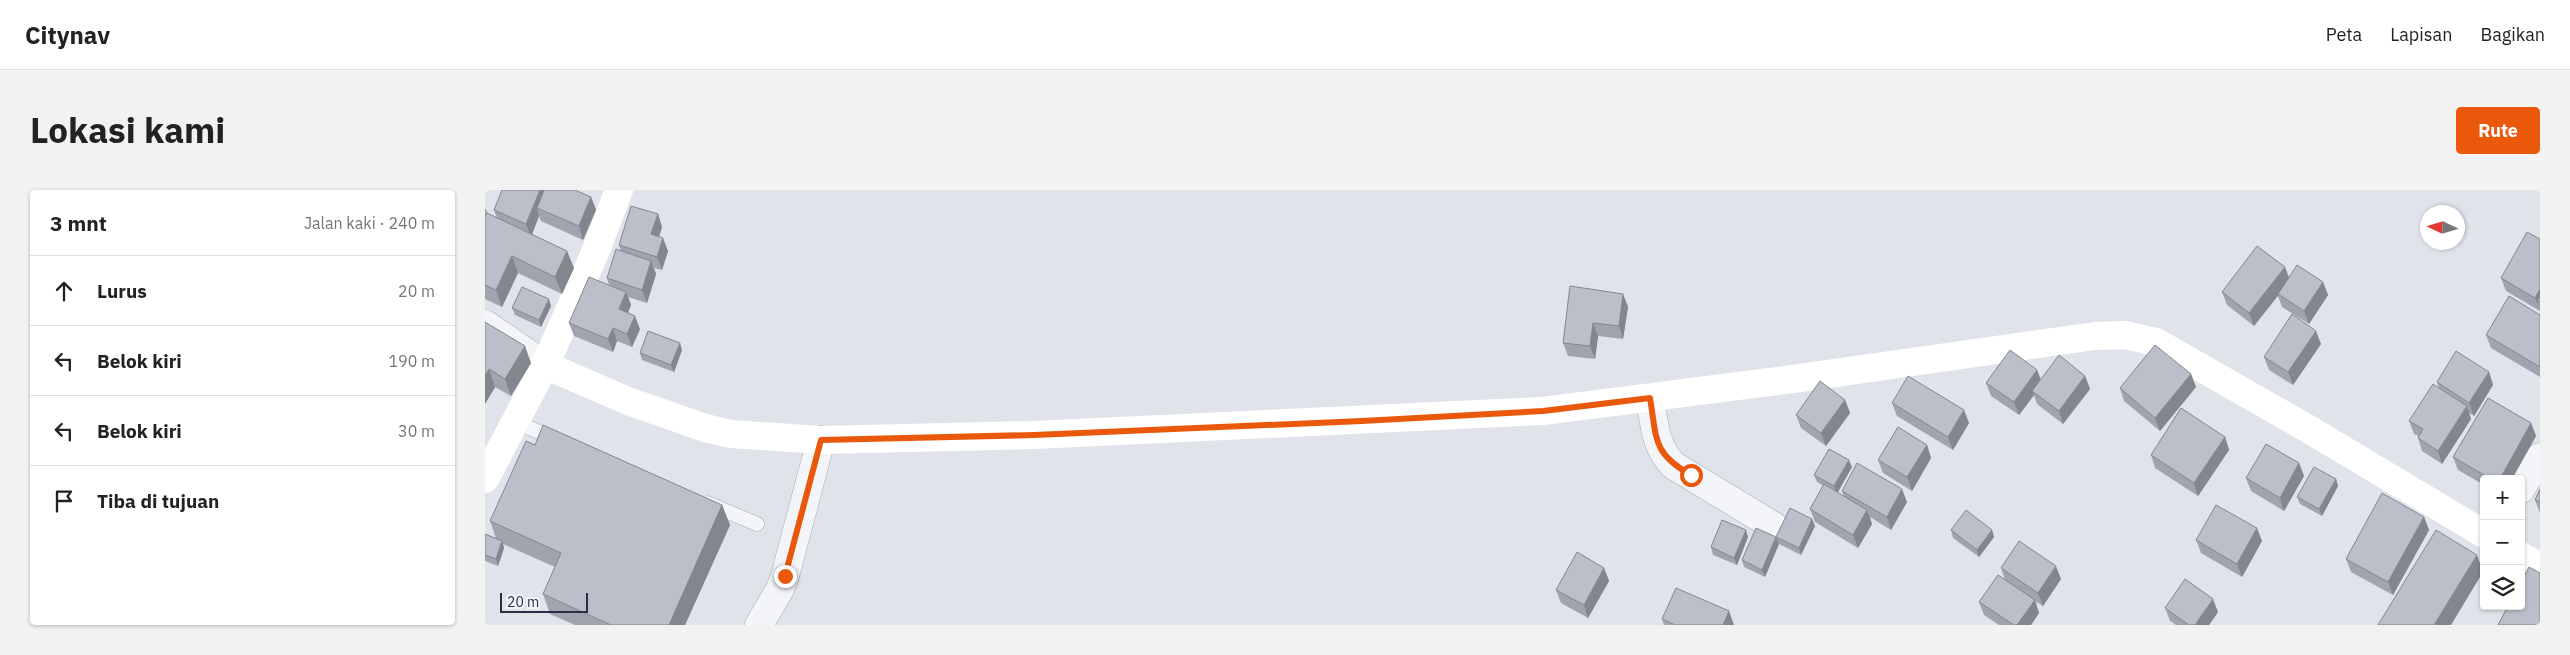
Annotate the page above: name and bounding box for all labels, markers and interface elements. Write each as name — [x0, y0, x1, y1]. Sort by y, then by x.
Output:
text: Citynav — [25, 19, 110, 51]
text: Peta — [2326, 23, 2362, 46]
text: Lapisan — [2390, 23, 2452, 46]
text: Bagikan — [2480, 23, 2545, 46]
text: Lokasi kami — [30, 107, 225, 153]
button: Rute — [2456, 107, 2540, 154]
north arrow — [2420, 205, 2465, 250]
text: 3 mnt — [50, 209, 107, 237]
text: Jalan kaki · 240 m — [304, 213, 435, 233]
icon: ahead — [50, 277, 78, 305]
text: Lurus — [97, 279, 147, 303]
text: 20 m — [398, 281, 435, 301]
icon: left — [50, 347, 78, 375]
text: Belok kiri — [97, 349, 182, 373]
text: 190 m — [388, 351, 435, 371]
icon: left — [50, 417, 78, 445]
text: Belok kiri — [97, 419, 182, 443]
text: 30 m — [398, 421, 435, 441]
route start — [1680, 464, 1703, 487]
map controls — [2480, 475, 2525, 610]
button: + — [2480, 475, 2525, 520]
icon: arrive — [50, 487, 78, 515]
text: Tiba di tujuan — [97, 489, 219, 513]
button: − — [2480, 520, 2525, 565]
route end — [774, 565, 797, 588]
button: layers — [2480, 565, 2525, 610]
scale bar — [500, 590, 587, 613]
text: 20 m — [507, 593, 539, 611]

